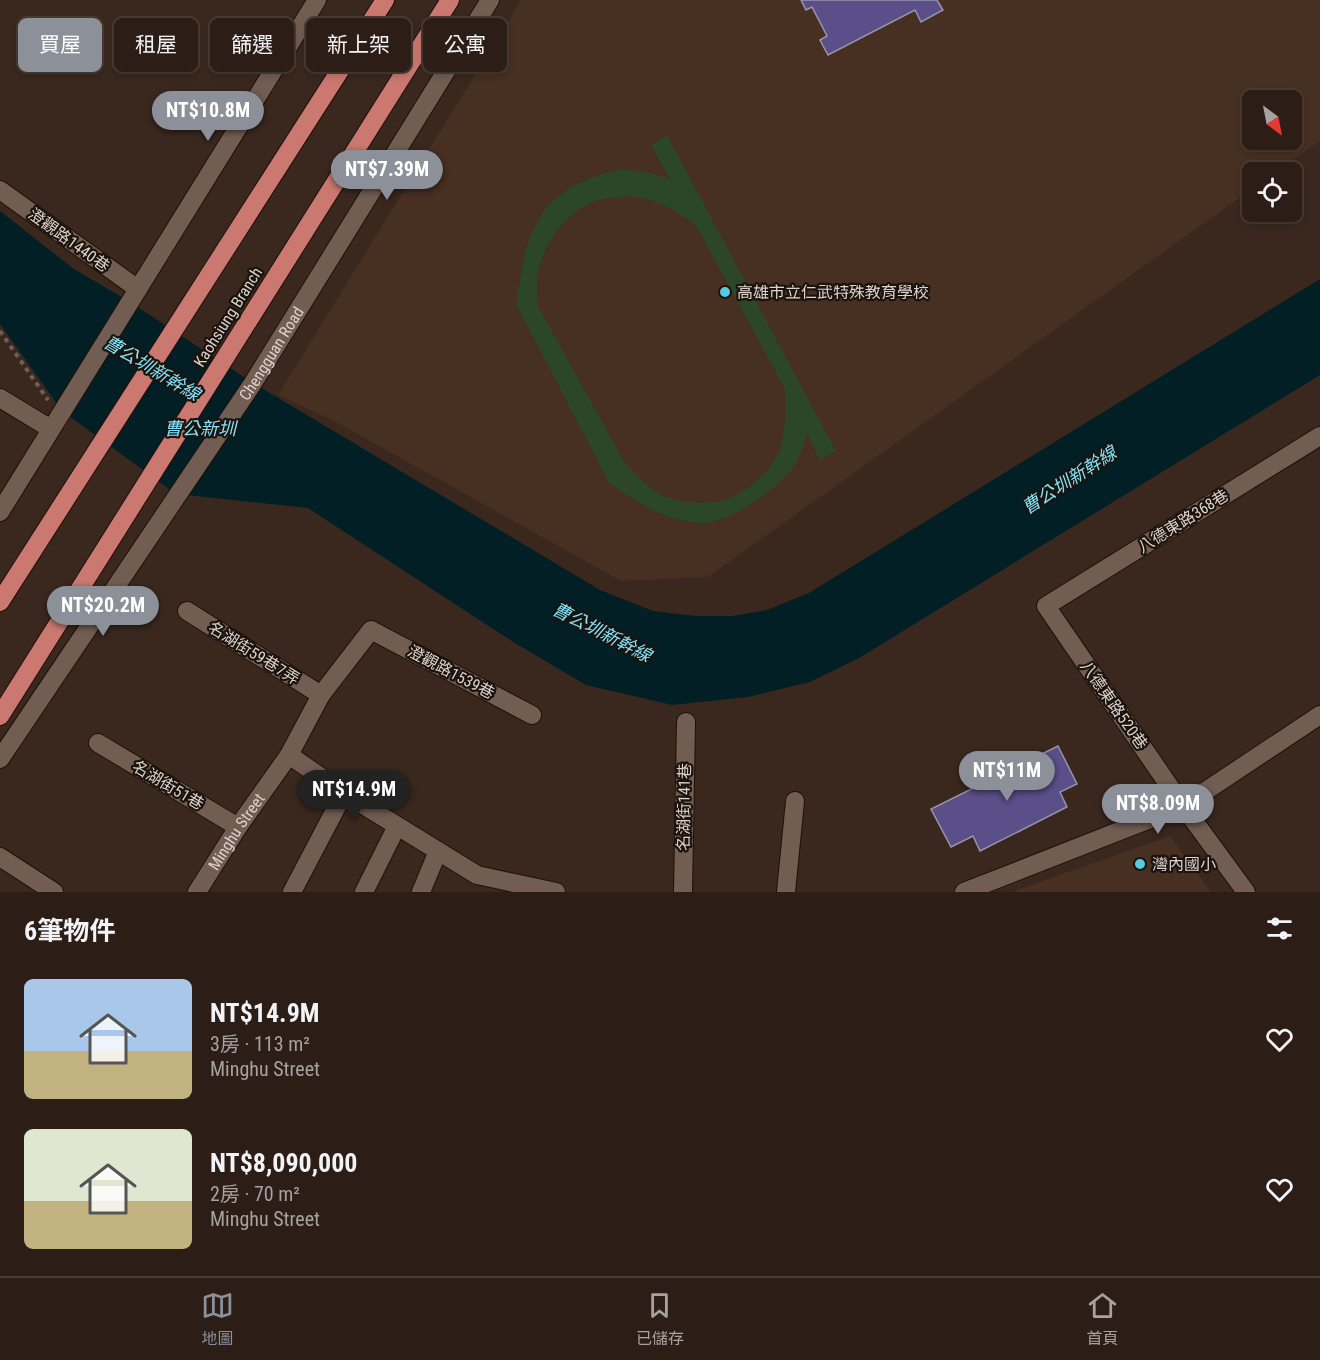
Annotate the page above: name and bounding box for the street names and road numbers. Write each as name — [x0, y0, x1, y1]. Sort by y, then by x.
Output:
street label: 澄觀路1440巷 — [25, 204, 113, 276]
street label: Kaohsiung Branch — [190, 264, 266, 370]
street label: Chengguan Road — [235, 303, 307, 404]
street label: 八德東路368巷 — [1134, 485, 1232, 557]
street label: 名湖街59巷7弄 — [205, 617, 303, 689]
street label: 澄觀路1539巷 — [404, 641, 498, 703]
street label: 八德東路520巷 — [1076, 657, 1152, 753]
street label: 名湖街51巷 — [129, 756, 207, 814]
street label: 名湖街141巷 — [674, 763, 694, 851]
street label: Minghu Street — [204, 789, 269, 873]

